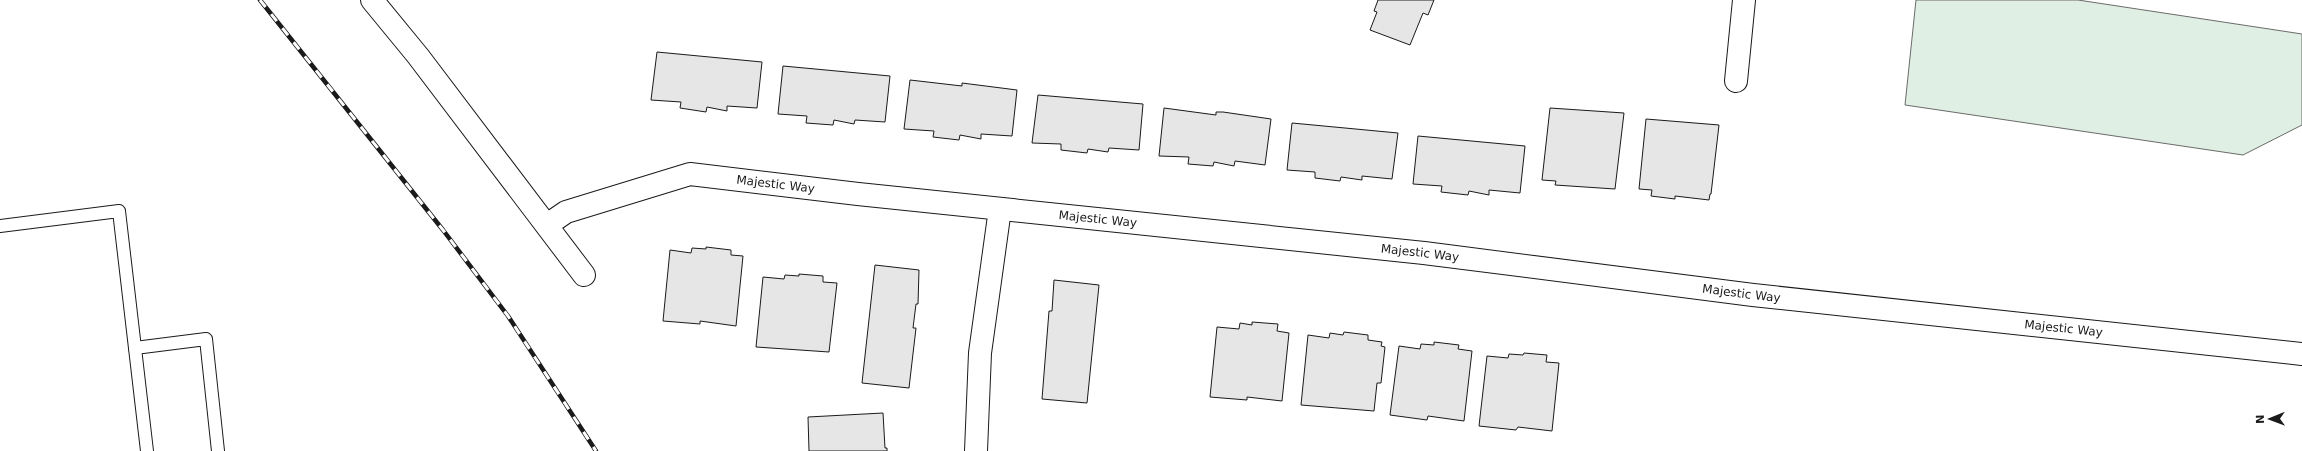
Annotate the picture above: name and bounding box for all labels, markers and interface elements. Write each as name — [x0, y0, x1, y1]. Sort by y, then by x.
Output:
street label: Majestic Way — [736, 173, 816, 196]
street label: Majestic Way — [1058, 208, 1138, 230]
street label: Majestic Way — [1380, 242, 1460, 264]
street label: Majestic Way — [1701, 282, 1781, 305]
street label: Majestic Way — [2024, 317, 2103, 340]
north arrow — [2250, 399, 2290, 439]
text: N — [2254, 414, 2267, 424]

